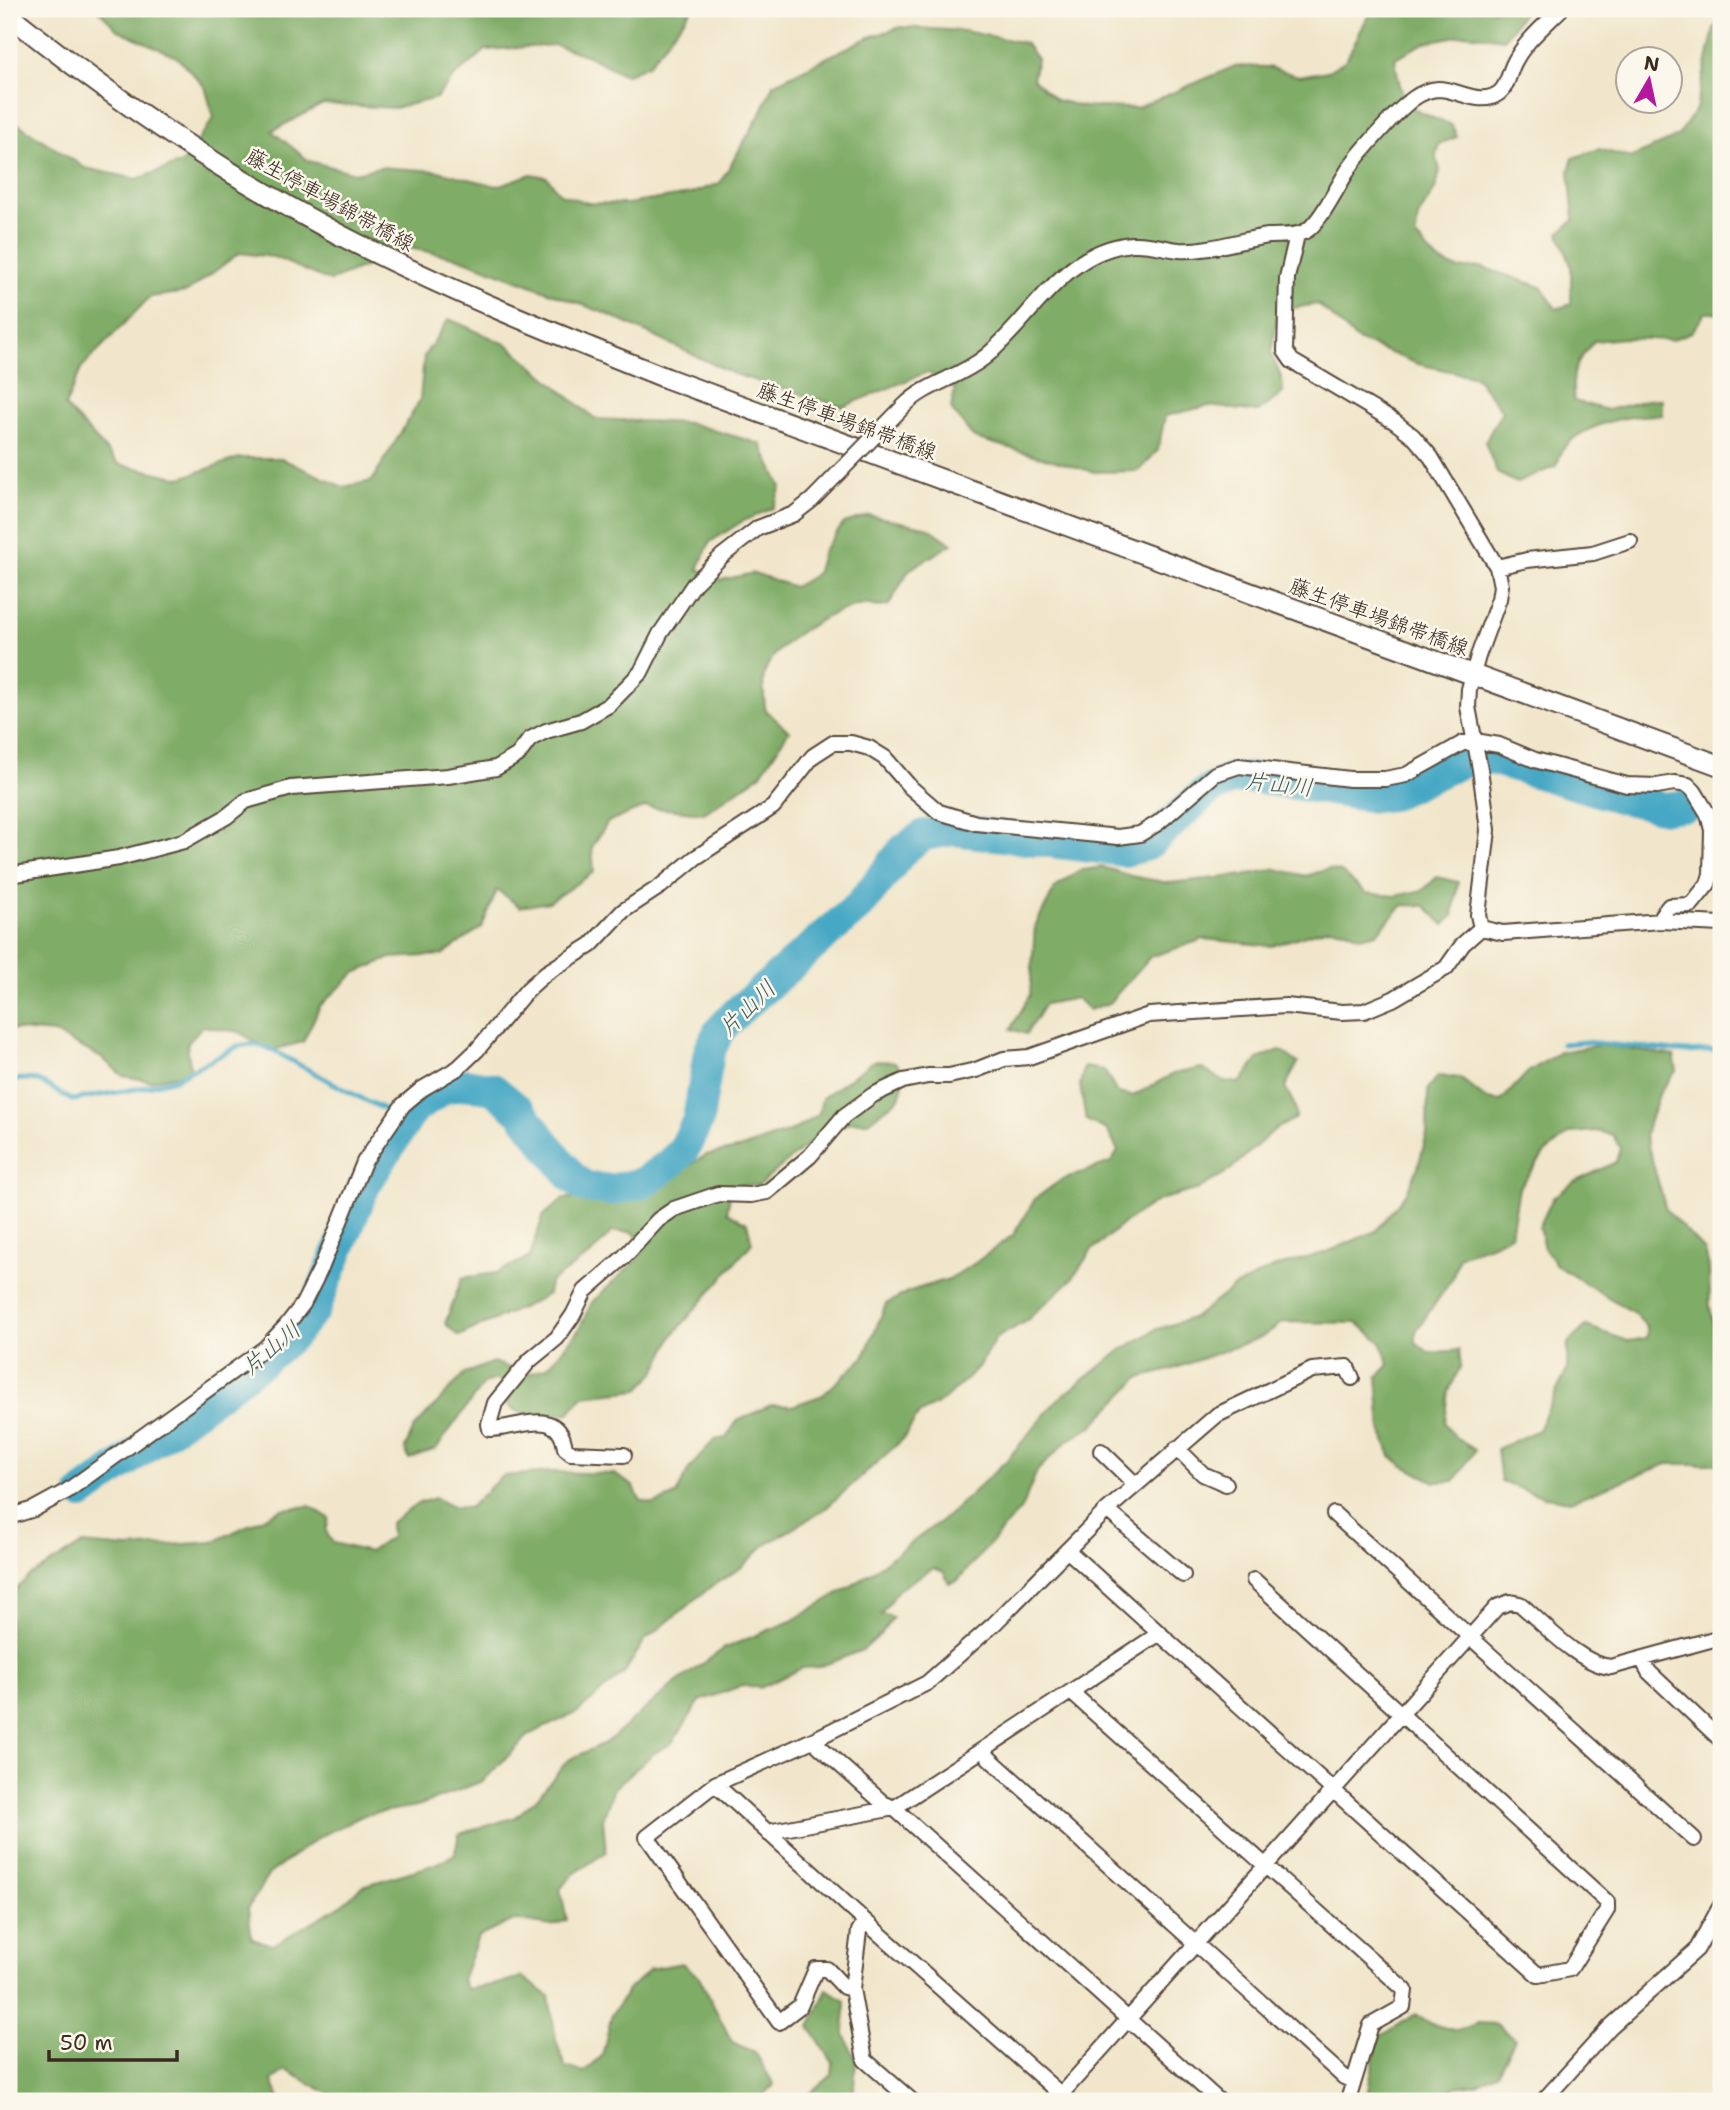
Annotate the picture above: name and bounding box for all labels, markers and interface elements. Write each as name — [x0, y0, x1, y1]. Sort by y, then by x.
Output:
north arrow — [1614, 46, 1684, 116]
text: N — [1642, 50, 1661, 77]
street label: 藤生停車場錦帯橋線 — [241, 142, 419, 258]
street label: 藤生停車場錦帯橋線 — [753, 376, 941, 466]
street label: 藤生停車場錦帯橋線 — [1285, 572, 1473, 662]
water label: 片山川 — [1243, 765, 1315, 803]
water label: 片山川 — [712, 973, 782, 1043]
water label: 片山川 — [235, 1314, 307, 1382]
scale bar — [49, 2019, 177, 2063]
text: 50 m — [60, 2029, 113, 2057]

